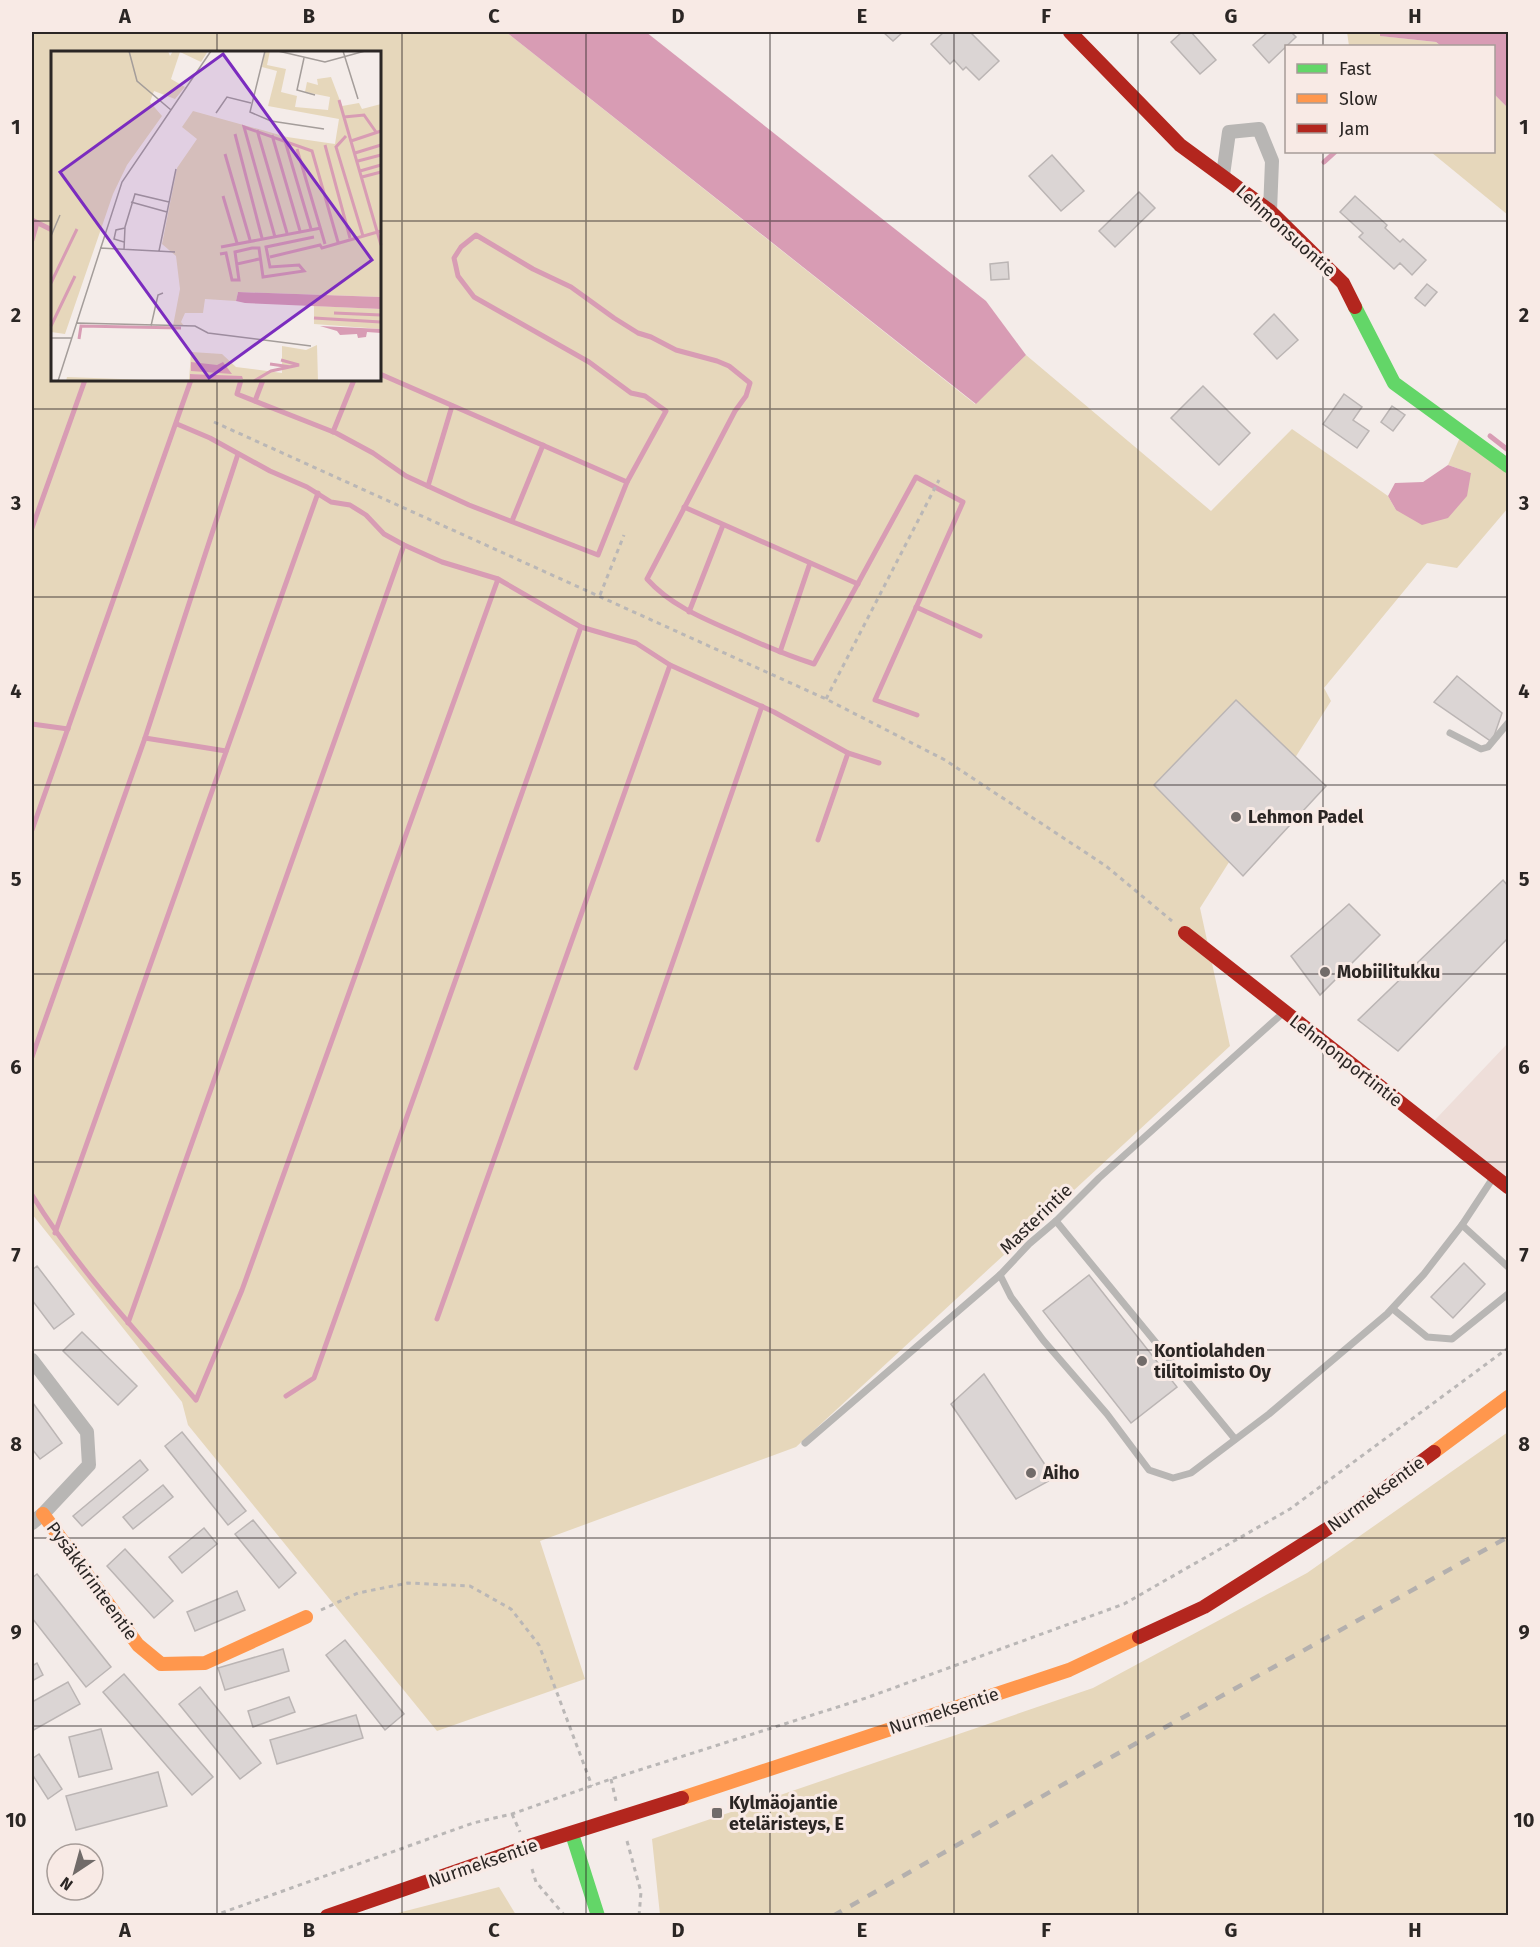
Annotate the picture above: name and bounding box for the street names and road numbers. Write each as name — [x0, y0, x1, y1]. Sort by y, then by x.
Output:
street label: Lehmonsuontie — [1232, 180, 1340, 282]
street label: Lehmonportintie — [1285, 1010, 1407, 1112]
street label: Masterintie — [995, 1179, 1077, 1259]
street label: Nurmeksentie — [1323, 1452, 1429, 1536]
street label: Pysäkkirinteentie — [42, 1518, 142, 1644]
street label: Nurmeksentie — [886, 1683, 1002, 1739]
street label: Nurmeksentie — [425, 1834, 541, 1892]

